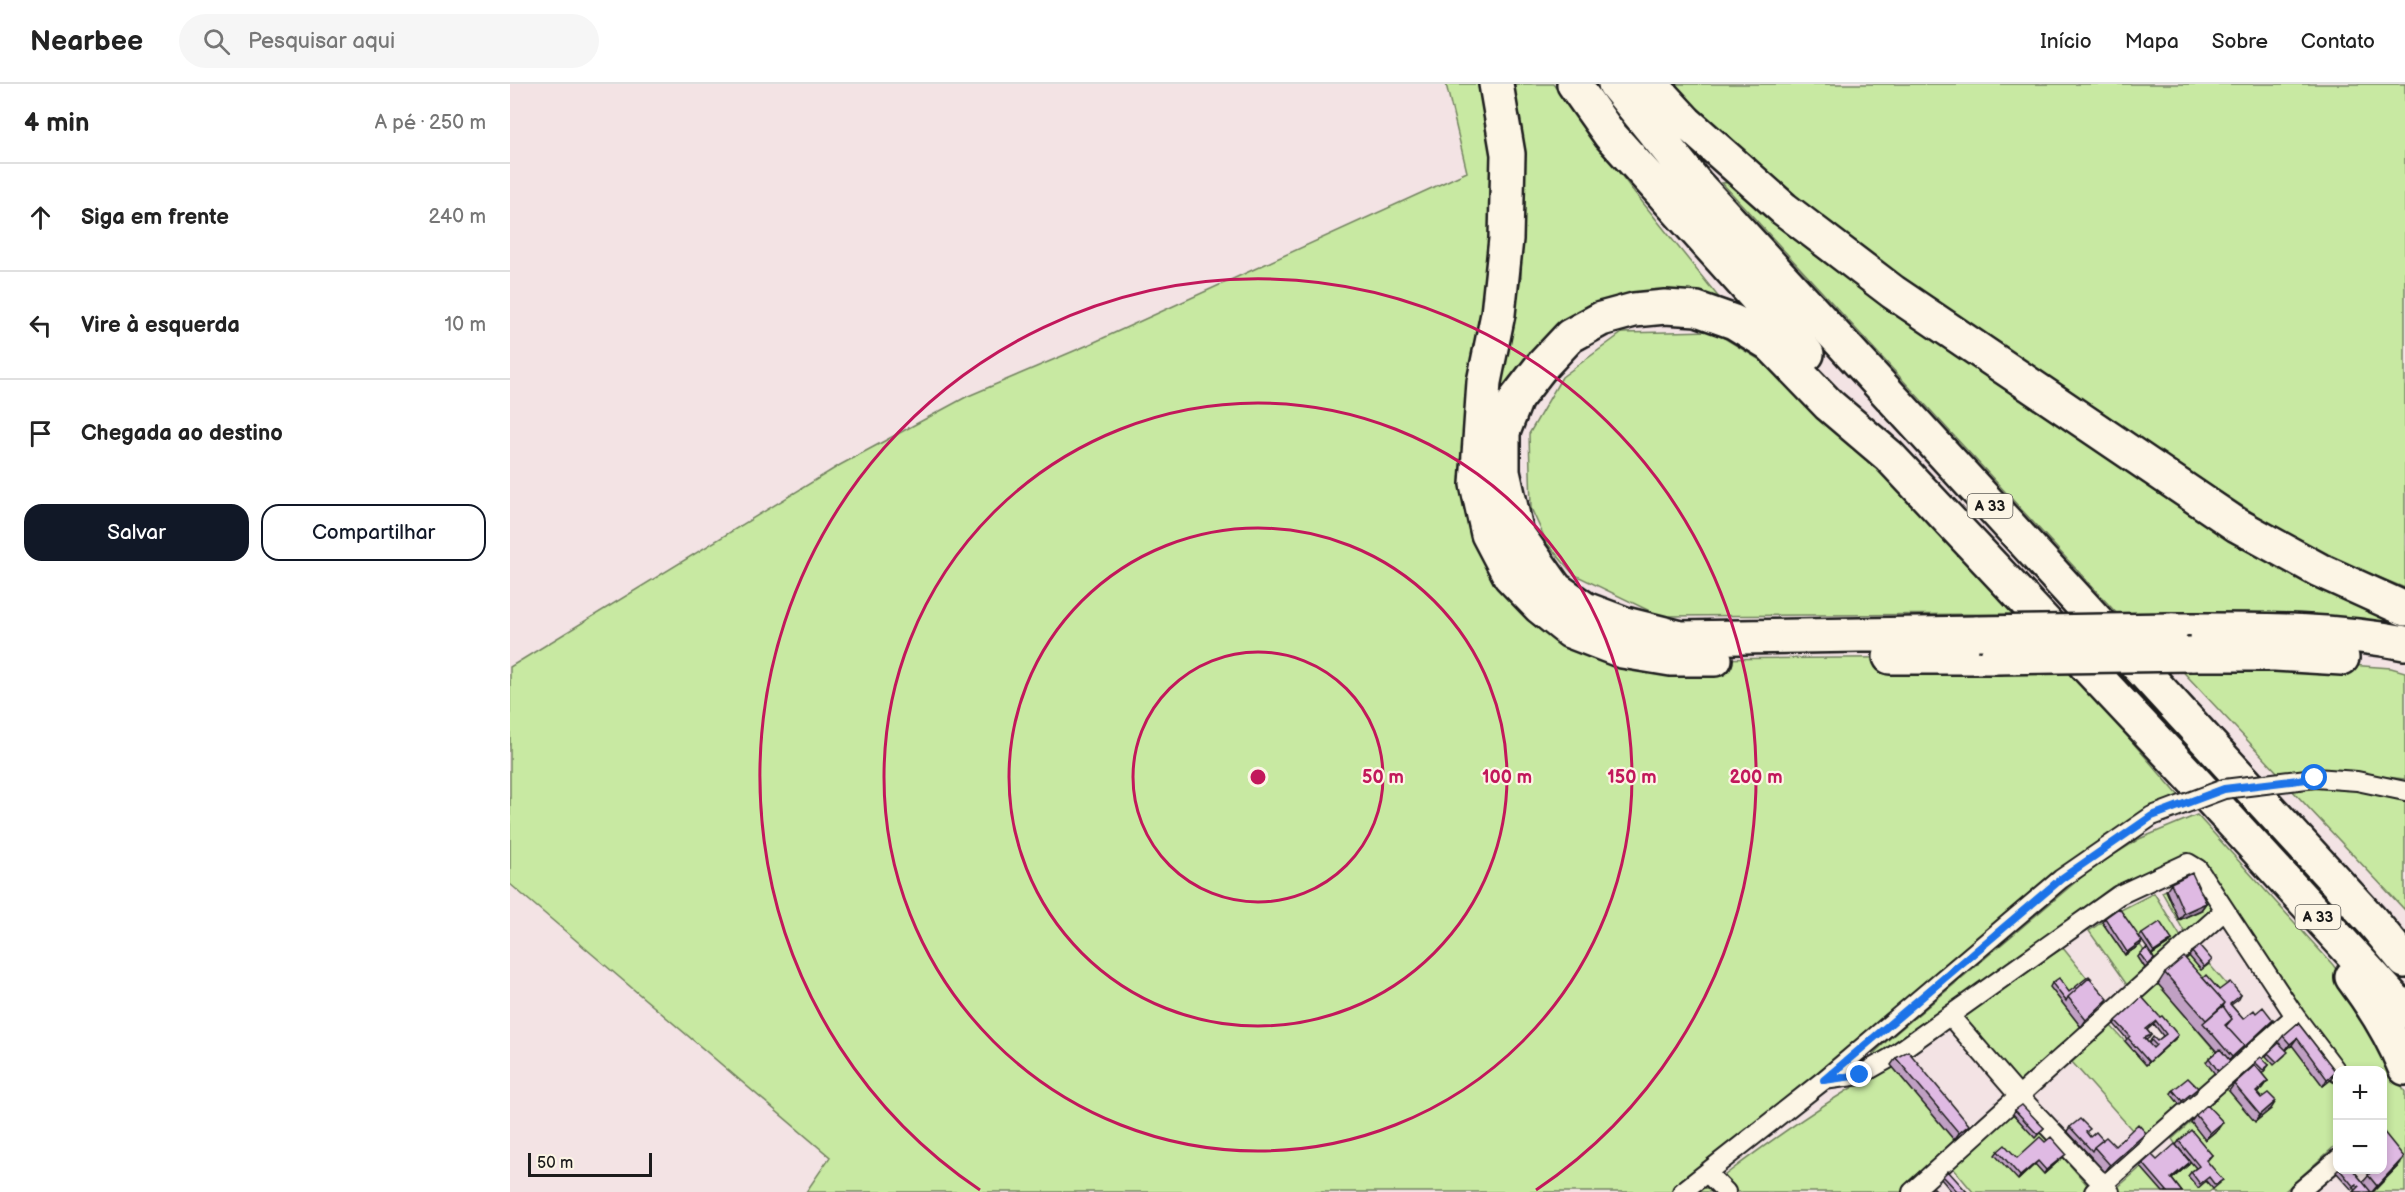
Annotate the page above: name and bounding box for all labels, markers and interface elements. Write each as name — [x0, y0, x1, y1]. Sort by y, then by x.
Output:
search box — [179, 14, 599, 68]
text: Nearbee — [30, 25, 143, 58]
icon: search — [200, 25, 233, 58]
text: Pesquisar aqui — [248, 28, 395, 55]
text: Início — [2040, 29, 2092, 54]
text: Mapa — [2125, 29, 2179, 54]
text: Sobre — [2212, 29, 2268, 54]
text: Contato — [2301, 29, 2375, 54]
text: 4 min — [24, 108, 89, 139]
text: A pé · 250 m — [375, 111, 486, 135]
icon: ahead — [24, 201, 57, 234]
text: Siga em frente — [81, 204, 229, 231]
text: 240 m — [429, 205, 486, 229]
icon: left — [24, 309, 57, 342]
text: Vire à esquerda — [81, 312, 240, 339]
text: 10 m — [445, 313, 486, 337]
icon: arrive — [24, 417, 57, 450]
text: Chegada ao destino — [81, 420, 283, 447]
road number: A 33 — [1968, 494, 2012, 518]
button: Salvar — [24, 504, 249, 561]
button: Compartilhar — [261, 504, 486, 561]
route start — [2301, 764, 2327, 790]
centre of rings — [1248, 767, 1268, 787]
text: 50 m — [1362, 767, 1404, 788]
text: 100 m — [1482, 767, 1532, 788]
text: 150 m — [1607, 767, 1657, 788]
text: 200 m — [1729, 767, 1783, 788]
road number: A 33 — [2296, 905, 2340, 929]
route end — [1846, 1061, 1872, 1087]
map controls — [2333, 1066, 2387, 1174]
button: + — [2333, 1066, 2387, 1120]
button: − — [2333, 1120, 2387, 1174]
scale bar — [528, 1150, 652, 1178]
text: 50 m — [537, 1154, 573, 1173]

